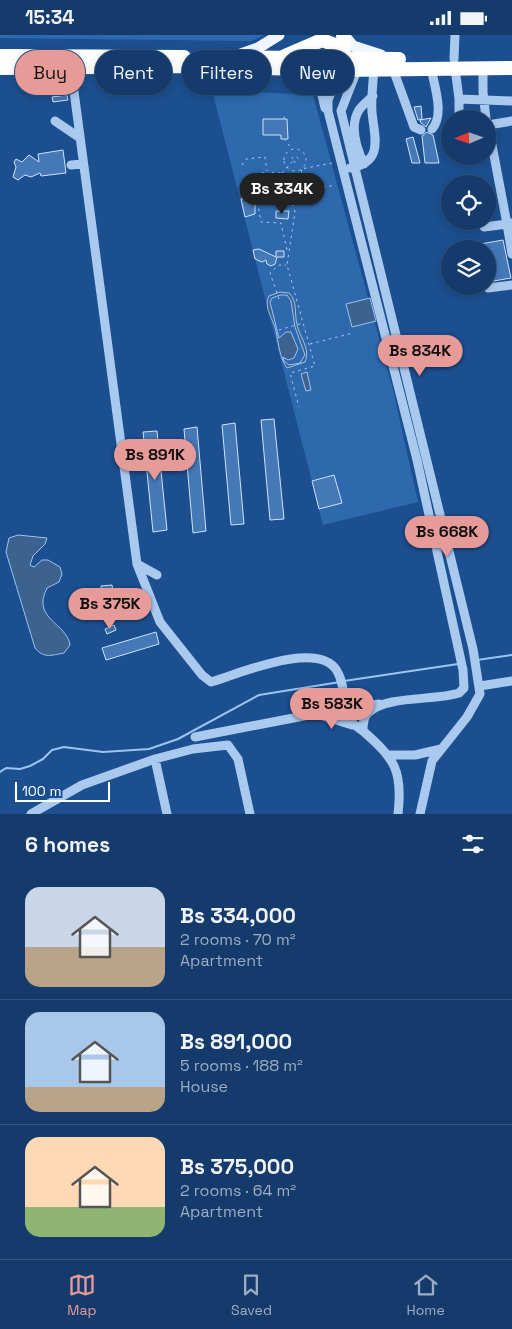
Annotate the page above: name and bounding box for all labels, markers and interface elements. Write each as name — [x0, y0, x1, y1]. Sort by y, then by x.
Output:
text: 15:34 — [25, 5, 74, 30]
chip: Buy — [15, 50, 85, 95]
chip: Rent — [95, 50, 172, 95]
chip: Filters — [182, 50, 271, 95]
chip: New — [281, 50, 354, 95]
north arrow — [441, 110, 496, 165]
map controls — [441, 110, 496, 295]
pin: Bs 334K — [236, 173, 328, 215]
button: locate — [441, 175, 496, 230]
text: Bs 334K — [251, 178, 313, 199]
button: layers — [441, 240, 496, 295]
pin: Bs 834K — [374, 335, 466, 377]
text: Bs 834K — [389, 340, 451, 361]
pin: Bs 891K — [109, 439, 201, 481]
text: Bs 891K — [125, 444, 185, 465]
pin: Bs 668K — [401, 515, 493, 558]
text: Bs 668K — [416, 521, 478, 542]
pin: Bs 375K — [64, 587, 156, 630]
text: Bs 375K — [79, 593, 141, 614]
pin: Bs 583K — [286, 687, 378, 730]
text: Bs 583K — [301, 693, 363, 714]
scale bar — [15, 779, 110, 802]
text: 100 m — [22, 782, 61, 800]
icon: filters — [459, 830, 487, 858]
text: 6 homes — [25, 831, 110, 858]
text: Bs 334,000 — [180, 902, 296, 929]
icon: home — [65, 907, 125, 967]
text: 2 rooms · 70 m² — [180, 929, 296, 950]
text: Apartment — [180, 950, 263, 971]
text: Bs 891,000 — [180, 1028, 292, 1055]
icon: home — [65, 1032, 125, 1092]
text: 5 rooms · 188 m² — [180, 1055, 303, 1076]
text: House — [180, 1076, 228, 1097]
text: Bs 375,000 — [180, 1153, 294, 1180]
icon: home — [65, 1157, 125, 1217]
text: 2 rooms · 64 m² — [180, 1180, 296, 1201]
text: Apartment — [180, 1201, 263, 1222]
tab: Map — [67, 1271, 96, 1319]
tab: Saved — [231, 1271, 272, 1319]
tab: Home — [407, 1271, 445, 1319]

